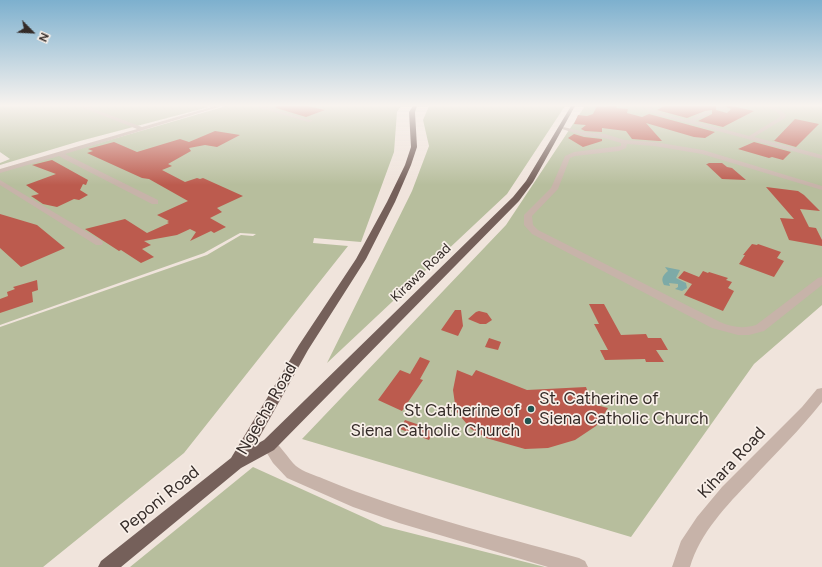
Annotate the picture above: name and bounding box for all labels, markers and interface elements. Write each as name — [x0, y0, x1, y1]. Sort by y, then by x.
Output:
north arrow — [12, 12, 52, 52]
text: N — [36, 31, 51, 44]
street label: Kirawa Road — [387, 240, 455, 306]
street label: Ngecha Road — [232, 359, 302, 459]
place label: St. Catherine of Siena Catholic Church — [539, 389, 708, 429]
place label: St Catherine of Siena Catholic Church — [351, 401, 520, 441]
marker: St. Catherine of Siena Catholic Church — [526, 404, 536, 414]
marker: St Catherine of Siena Catholic Church — [523, 416, 533, 426]
street label: Kihara Road — [694, 423, 770, 503]
street label: Peponi Road — [116, 462, 204, 538]

